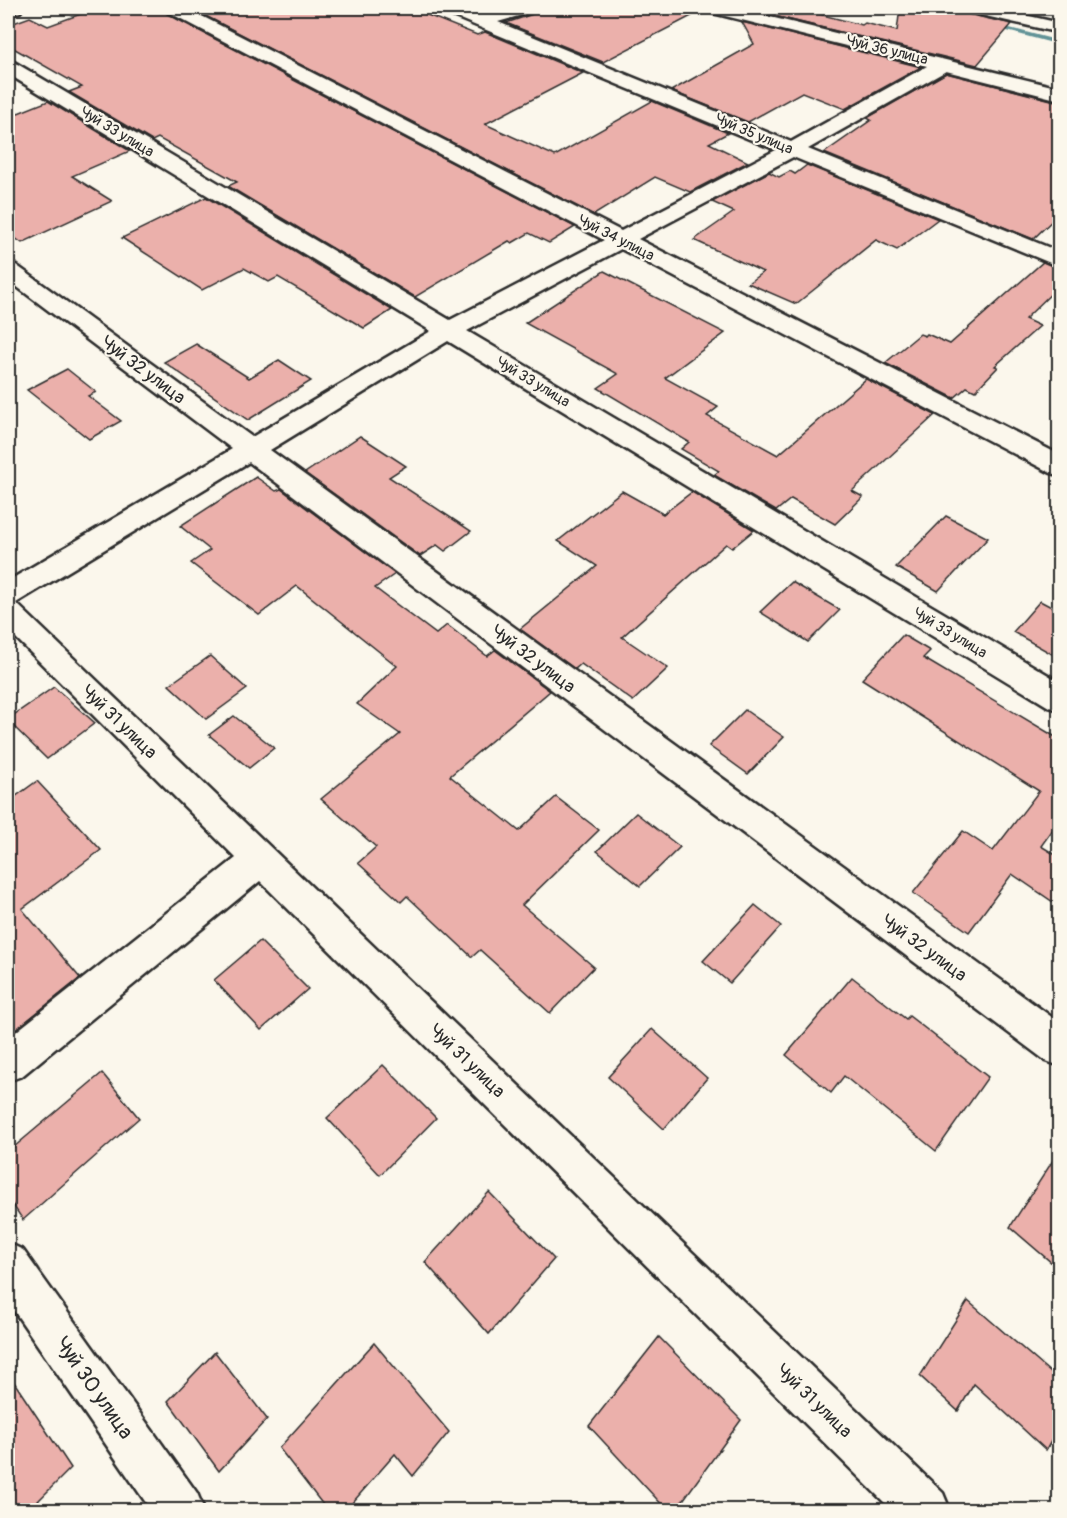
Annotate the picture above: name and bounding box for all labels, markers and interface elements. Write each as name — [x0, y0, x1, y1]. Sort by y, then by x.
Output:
street label: Чуй 36 улица — [844, 31, 930, 69]
street label: Чуй 33 улица — [76, 102, 158, 162]
street label: Чуй 35 улица — [712, 109, 796, 159]
street label: Чуй 34 улица — [574, 211, 658, 265]
street label: Чуй 32 улица — [96, 331, 190, 409]
street label: Чуй 33 улица — [492, 352, 574, 412]
street label: Чуй 33 улица — [909, 603, 991, 663]
street label: Чуй 32 улица — [486, 620, 580, 698]
street label: Чуй 31 улица — [76, 680, 162, 764]
street label: Чуй 32 улица — [877, 909, 971, 987]
street label: Чуй 31 улица — [424, 1019, 510, 1103]
street label: Чуй 30 улица — [49, 1331, 139, 1445]
street label: Чуй 31 улица — [771, 1359, 857, 1443]

